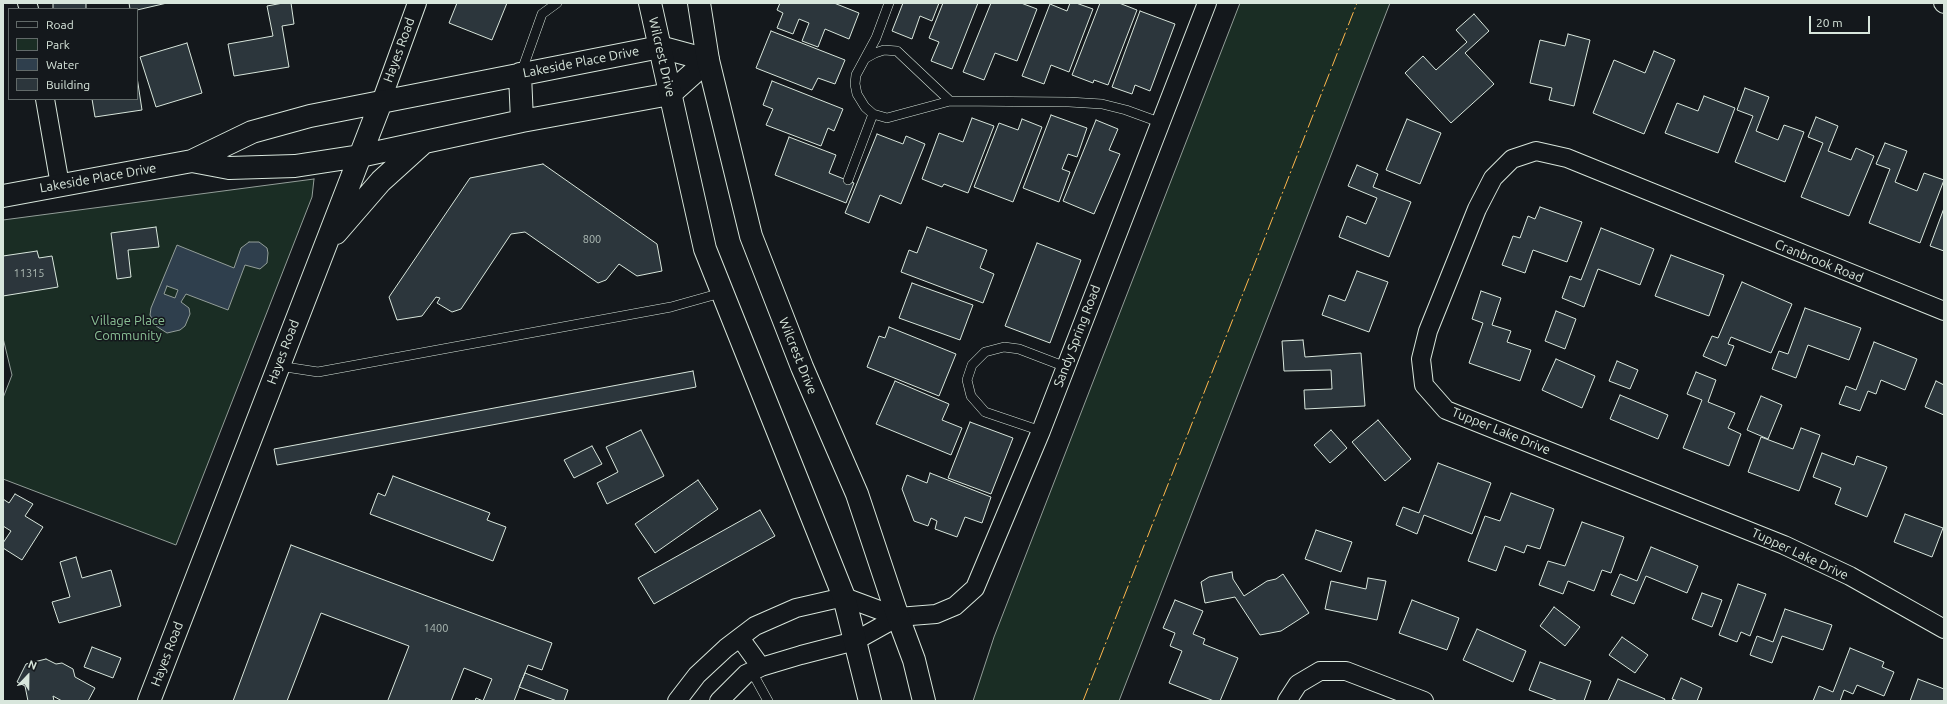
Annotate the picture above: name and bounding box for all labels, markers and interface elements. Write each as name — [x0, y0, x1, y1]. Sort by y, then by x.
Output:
legend — [8, 8, 138, 100]
scale bar — [1811, 8, 1872, 34]
street label: Hayes Road — [380, 16, 418, 84]
street label: Wilcrest Drive — [645, 16, 679, 98]
text: 20 m — [1816, 16, 1843, 29]
text: Road — [46, 18, 74, 31]
text: Park — [46, 38, 70, 51]
street label: Lakeside Place Drive — [522, 43, 640, 81]
text: Water — [46, 58, 79, 71]
text: Building — [46, 78, 90, 91]
street label: Lakeside Place Drive — [38, 160, 158, 196]
house number: 800 — [583, 232, 601, 246]
street label: Cranbrook Road — [1772, 236, 1866, 286]
house number: 11315 — [13, 266, 45, 280]
street label: Sandy Spring Road — [1050, 283, 1104, 389]
park label: Village Place Community — [91, 313, 165, 344]
street label: Wilcrest Drive — [776, 315, 820, 397]
street label: Hayes Road — [264, 318, 302, 386]
street label: Tupper Lake Drive — [1449, 404, 1553, 458]
street label: Tupper Lake Drive — [1749, 525, 1851, 583]
street label: Hayes Road — [148, 620, 186, 688]
house number: 1400 — [424, 621, 448, 635]
north arrow — [8, 656, 48, 696]
text: N — [26, 658, 39, 672]

